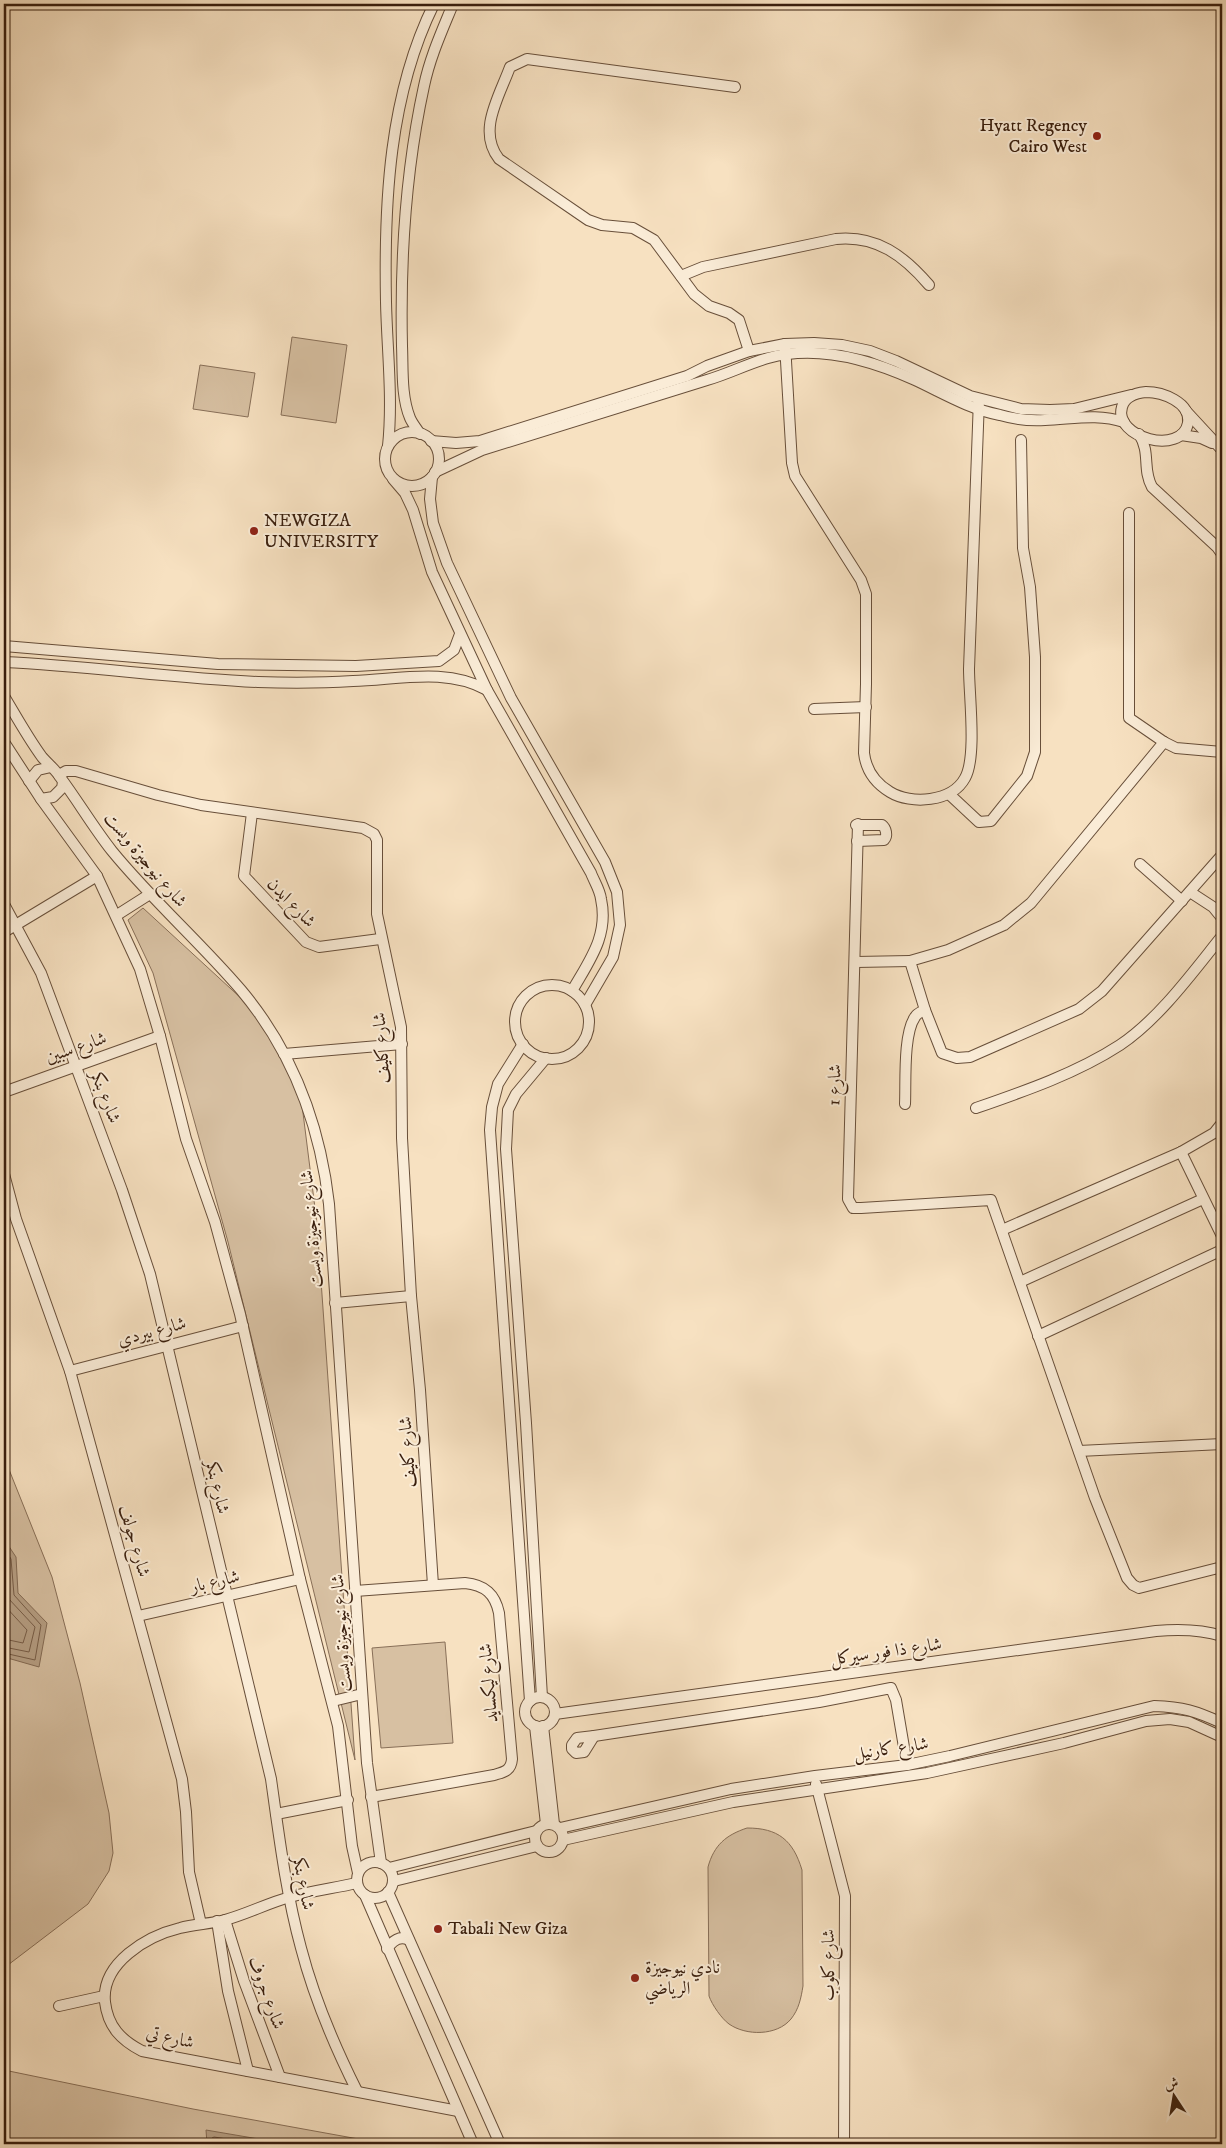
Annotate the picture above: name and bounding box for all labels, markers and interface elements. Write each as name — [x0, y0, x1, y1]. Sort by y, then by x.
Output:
place label: Hyatt Regency Cairo West — [980, 115, 1087, 158]
marker: Hyatt Regency Cairo West — [1091, 130, 1103, 142]
place label: NEWGIZA UNIVERSITY — [264, 510, 379, 553]
marker: NEWGIZA UNIVERSITY — [248, 525, 260, 537]
street label: شارع نيوجيزة ويست — [96, 808, 191, 914]
street label: شارع ايدن — [260, 873, 320, 935]
street label: شارع كليف — [369, 1011, 398, 1084]
street label: شارع سبين — [42, 1027, 111, 1072]
street label: شارع 1 — [823, 1064, 850, 1106]
street label: شارع بنكر — [81, 1066, 125, 1127]
street label: شارع نيوجيزة ويست — [296, 1169, 331, 1289]
street label: شارع بيردي — [115, 1312, 190, 1355]
street label: شارع كليف — [395, 1415, 424, 1488]
street label: شارع بنكر — [197, 1456, 234, 1517]
street label: شارع جولف — [110, 1502, 155, 1581]
street label: شارع بار — [186, 1566, 242, 1602]
street label: شارع نيوجيزة ويست — [327, 1573, 360, 1693]
street label: شارع ذا فور سيركل — [829, 1633, 944, 1674]
street label: شارع ليكسايد — [475, 1642, 506, 1723]
street label: شارع كارنيل — [852, 1733, 930, 1768]
street label: شارع بنكر — [284, 1852, 319, 1912]
place label: Tabali New Giza — [448, 1918, 568, 1940]
marker: Tabali New Giza — [432, 1923, 444, 1935]
street label: شارع كلوب — [818, 1929, 843, 2001]
street label: شارع جروف — [240, 1954, 289, 2033]
place label: نادي نيوجيزة الرياضي — [645, 1957, 720, 2005]
marker: نادي نيوجيزة الرياضي — [629, 1972, 641, 1984]
street label: شارع تي — [143, 2022, 196, 2057]
north arrow — [1148, 2070, 1198, 2120]
text: ش — [1163, 2074, 1180, 2095]

